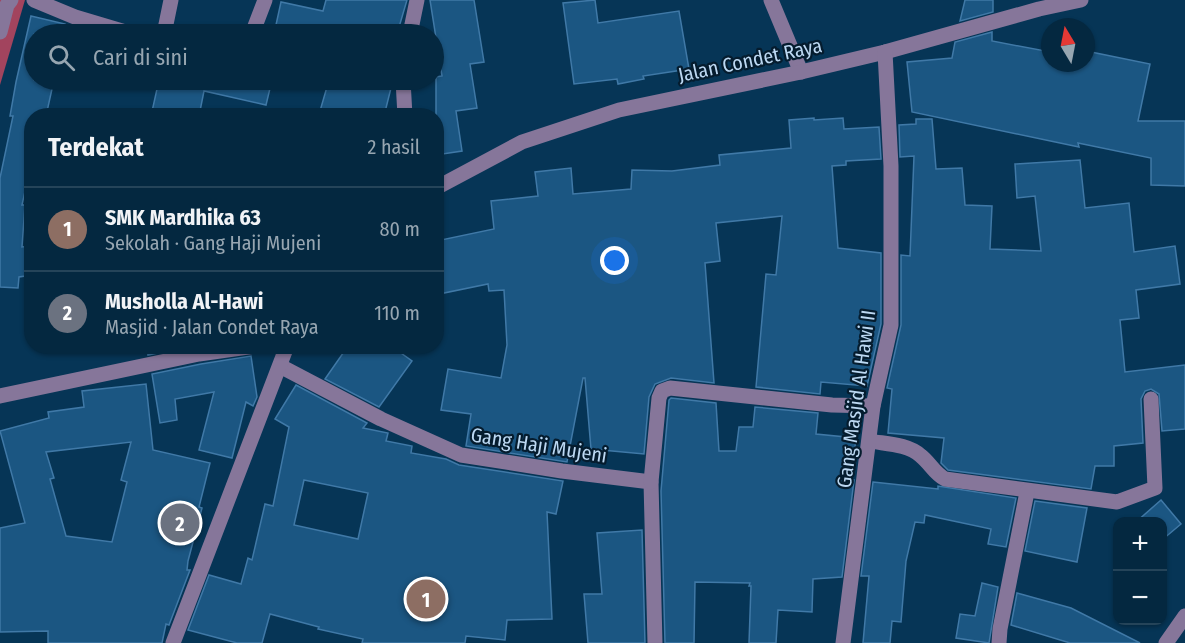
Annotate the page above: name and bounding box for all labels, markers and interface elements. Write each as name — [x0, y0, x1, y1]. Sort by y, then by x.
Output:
north arrow — [1041, 18, 1095, 72]
search box — [24, 24, 444, 90]
street label: Jalan Condet Raya — [676, 33, 824, 87]
icon: search — [45, 41, 78, 74]
text: Cari di sini — [93, 44, 188, 71]
text: Terdekat — [48, 132, 144, 163]
text: 2 hasil — [367, 135, 420, 159]
text: SMK Mardhika 63 — [105, 204, 261, 231]
text: 1 — [63, 217, 72, 241]
text: 80 m — [380, 217, 420, 241]
text: Sekolah · Gang Haji Mujeni — [105, 231, 321, 255]
your location — [600, 246, 629, 275]
text: Musholla Al-Hawi — [105, 288, 263, 315]
text: 2 — [63, 301, 72, 325]
text: 110 m — [374, 301, 420, 325]
street label: Gang Masjid Al Hawi II — [832, 308, 880, 490]
text: Masjid · Jalan Condet Raya — [105, 315, 318, 339]
street label: Gang Haji Mujeni — [469, 422, 609, 468]
pin: 2 — [160, 500, 200, 546]
map controls — [1113, 517, 1167, 625]
button: + — [1113, 517, 1167, 571]
button: − — [1113, 571, 1167, 625]
pin: 1 — [406, 576, 446, 622]

